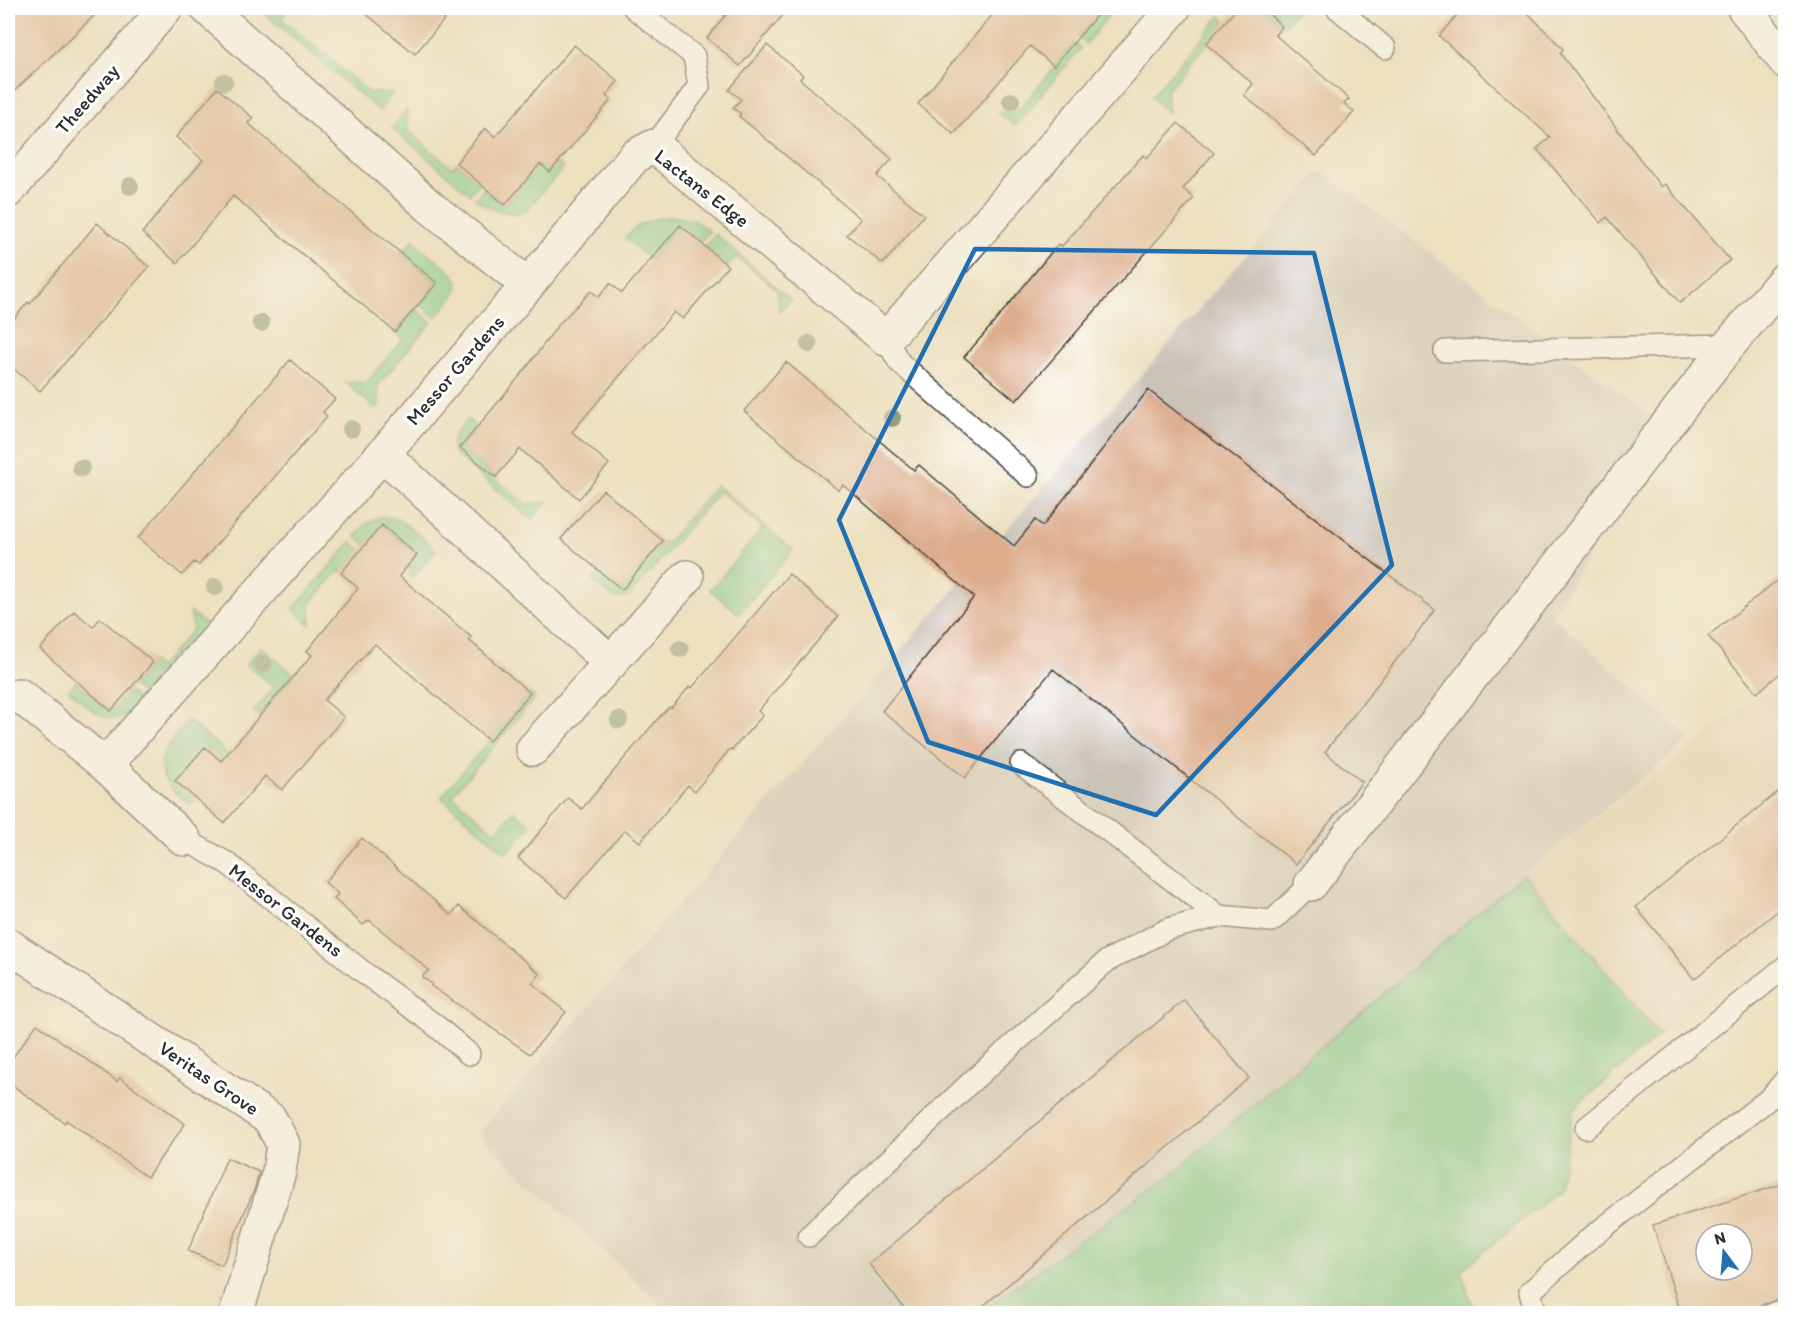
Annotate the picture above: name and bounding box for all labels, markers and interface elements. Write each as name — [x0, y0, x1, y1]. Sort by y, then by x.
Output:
street label: Theedway — [50, 59, 124, 139]
street label: Lactans Edge — [650, 144, 754, 232]
street label: Messor Gardens — [401, 310, 509, 430]
street label: Messor Gardens — [224, 858, 348, 962]
street label: Veritas Grove — [154, 1036, 264, 1120]
north arrow — [1694, 1222, 1754, 1282]
text: N — [1712, 1227, 1728, 1249]

